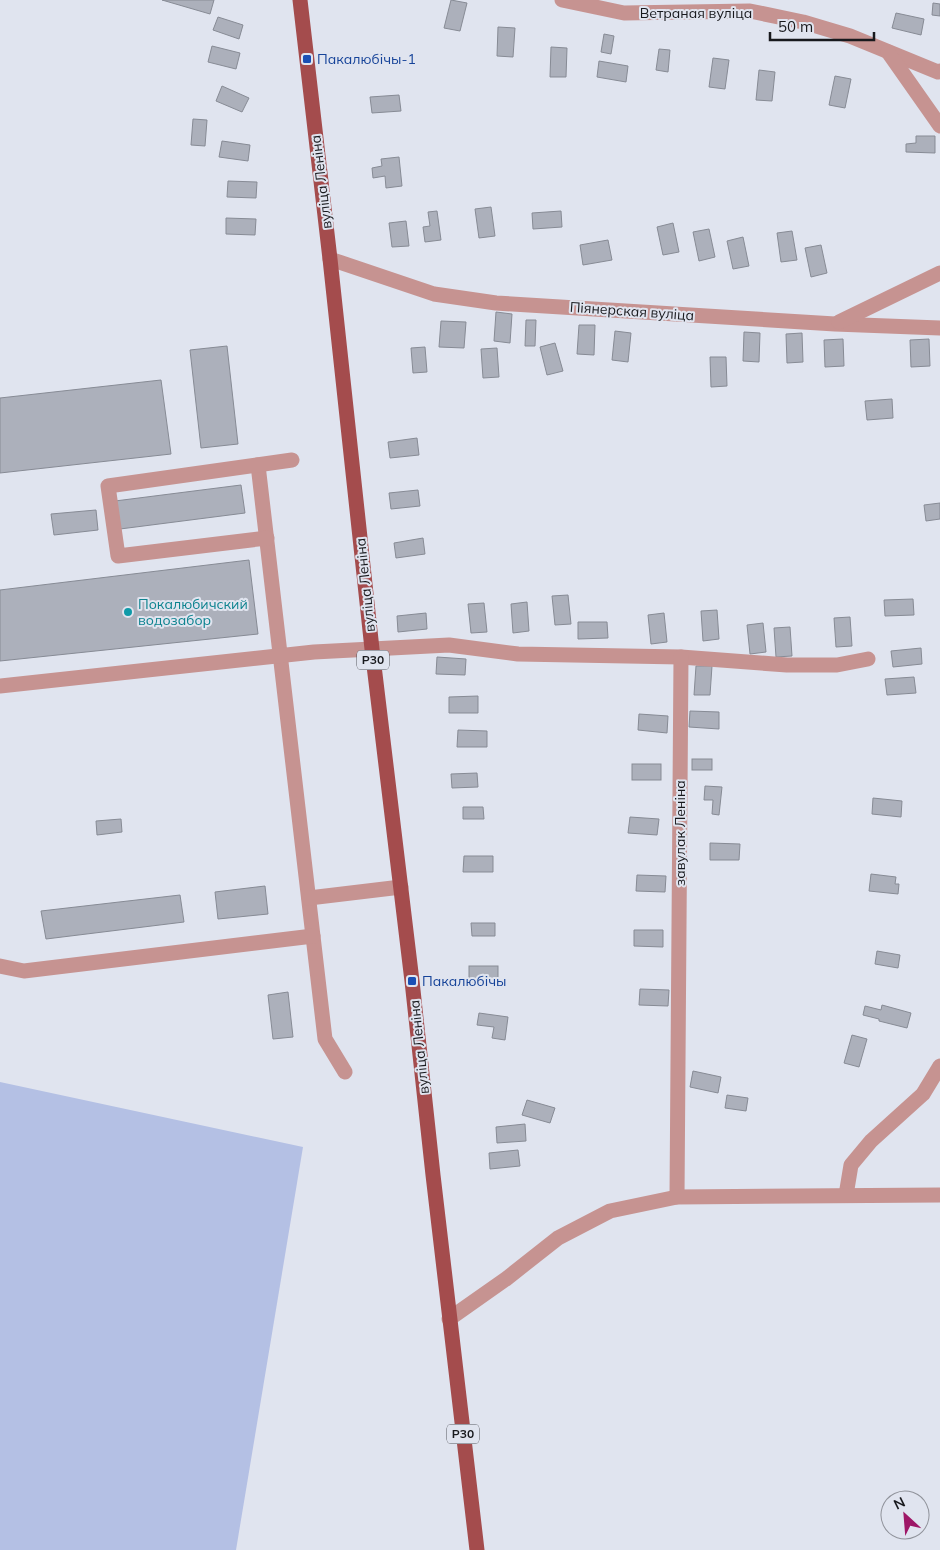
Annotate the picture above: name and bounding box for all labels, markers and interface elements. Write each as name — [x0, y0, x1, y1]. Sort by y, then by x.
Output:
street label: Ветраная вуліца — [640, 4, 752, 22]
scale bar — [770, 10, 874, 42]
text: 50 m — [778, 17, 813, 36]
place label: Пакалюбічы-1 — [317, 50, 416, 68]
marker: Пакалюбічы-1 — [301, 53, 313, 65]
street label: вуліца Леніна — [306, 134, 336, 230]
street label: Піянерская вуліца — [569, 298, 695, 324]
street label: вуліца Леніна — [351, 537, 379, 633]
place label: Покалюбичский водозабор — [138, 595, 248, 629]
marker: Покалюбичский водозабор — [122, 606, 134, 618]
road number: Р30 — [357, 650, 389, 670]
street label: завулак Леніна — [671, 780, 689, 886]
place label: Пакалюбічы — [422, 972, 506, 990]
marker: Пакалюбічы — [406, 975, 418, 987]
street label: вуліца Леніна — [405, 999, 433, 1095]
road number: Р30 — [447, 1425, 479, 1444]
north arrow — [880, 1490, 930, 1540]
text: N — [891, 1493, 908, 1514]

